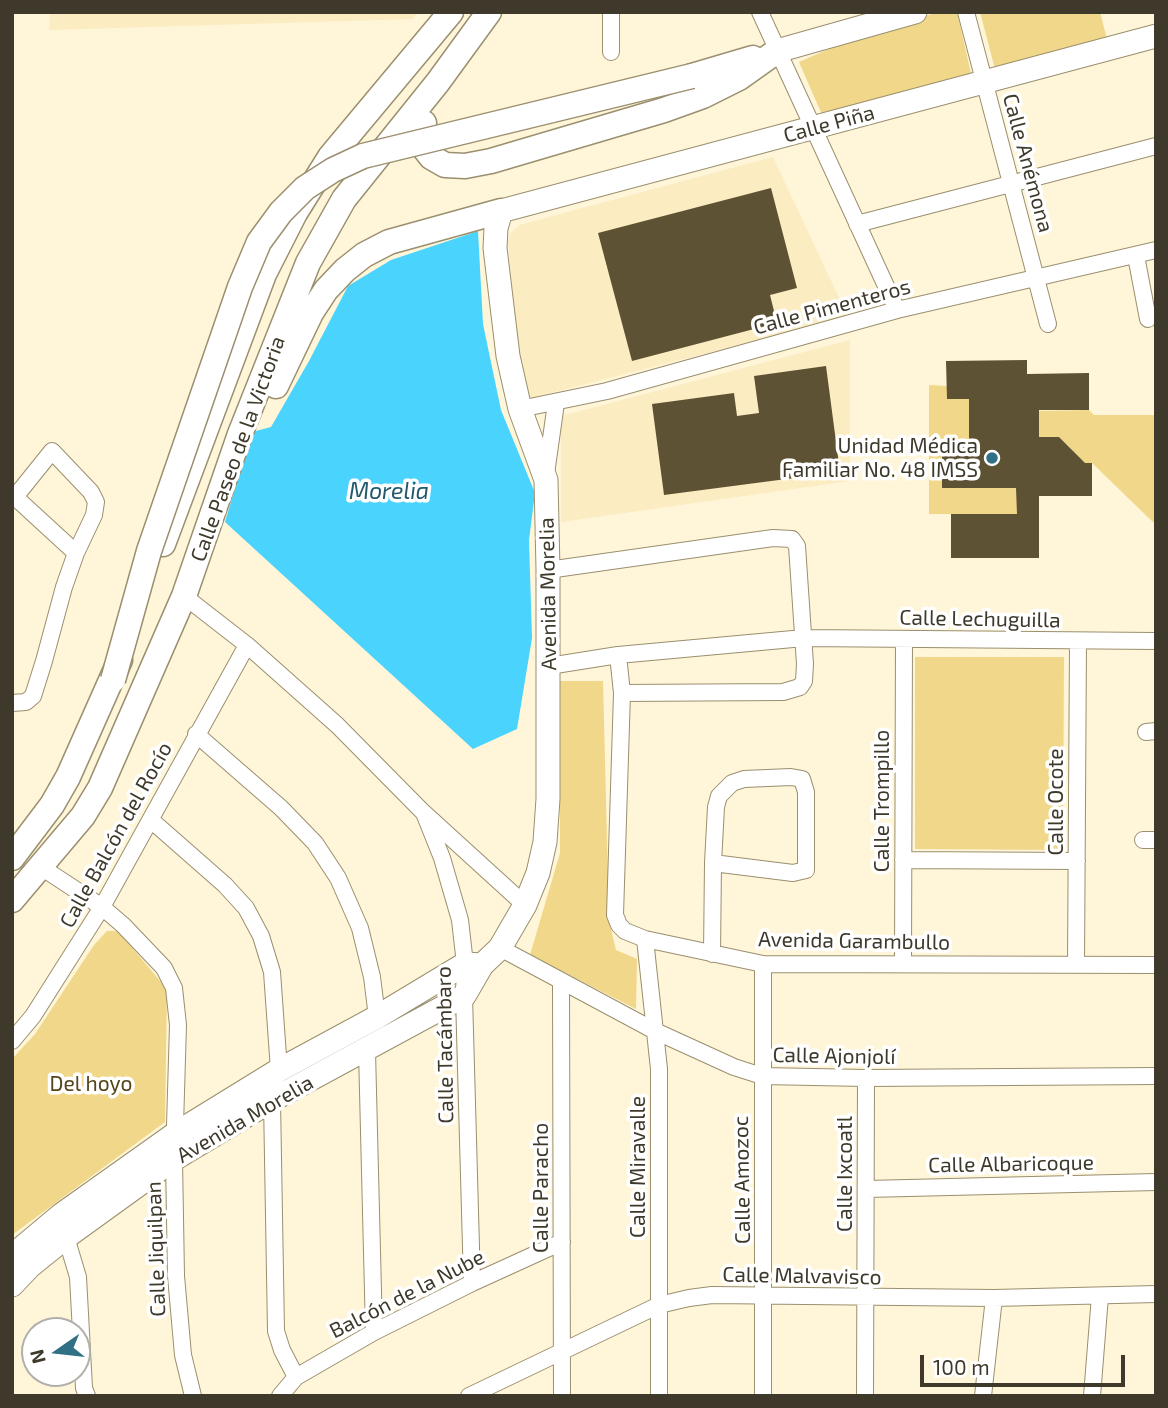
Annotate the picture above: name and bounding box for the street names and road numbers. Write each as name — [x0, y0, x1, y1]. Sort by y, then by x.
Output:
street label: Calle Anémona — [997, 91, 1059, 235]
street label: Calle Piña — [781, 100, 877, 148]
street label: Calle Pimenteros — [751, 274, 913, 340]
street label: Calle Paseo de la Victoria — [185, 333, 291, 565]
street label: Avenida Morelia — [534, 517, 562, 671]
street label: Calle Lechuguilla — [899, 605, 1061, 633]
street label: Calle Trompillo — [869, 730, 895, 872]
street label: Calle Balcón del Rocío — [55, 738, 177, 932]
street label: Calle Ocote — [1043, 748, 1069, 856]
street label: Avenida Garambullo — [758, 927, 950, 955]
street label: Calle Tacámbaro — [431, 966, 459, 1124]
street label: Calle Ajonjolí — [772, 1042, 896, 1070]
street label: Avenida Morelia — [172, 1070, 318, 1168]
street label: Calle Miravalle — [625, 1096, 651, 1238]
street label: Calle Amozoc — [728, 1116, 756, 1244]
street label: Calle Ixcoatl — [832, 1116, 858, 1232]
street label: Calle Paracho — [528, 1123, 554, 1253]
street label: Calle Albaricoque — [928, 1150, 1094, 1178]
street label: Calle Jiquilpan — [141, 1181, 171, 1317]
street label: Balcón de la Nube — [325, 1244, 489, 1344]
street label: Calle Malvavisco — [722, 1262, 882, 1290]

